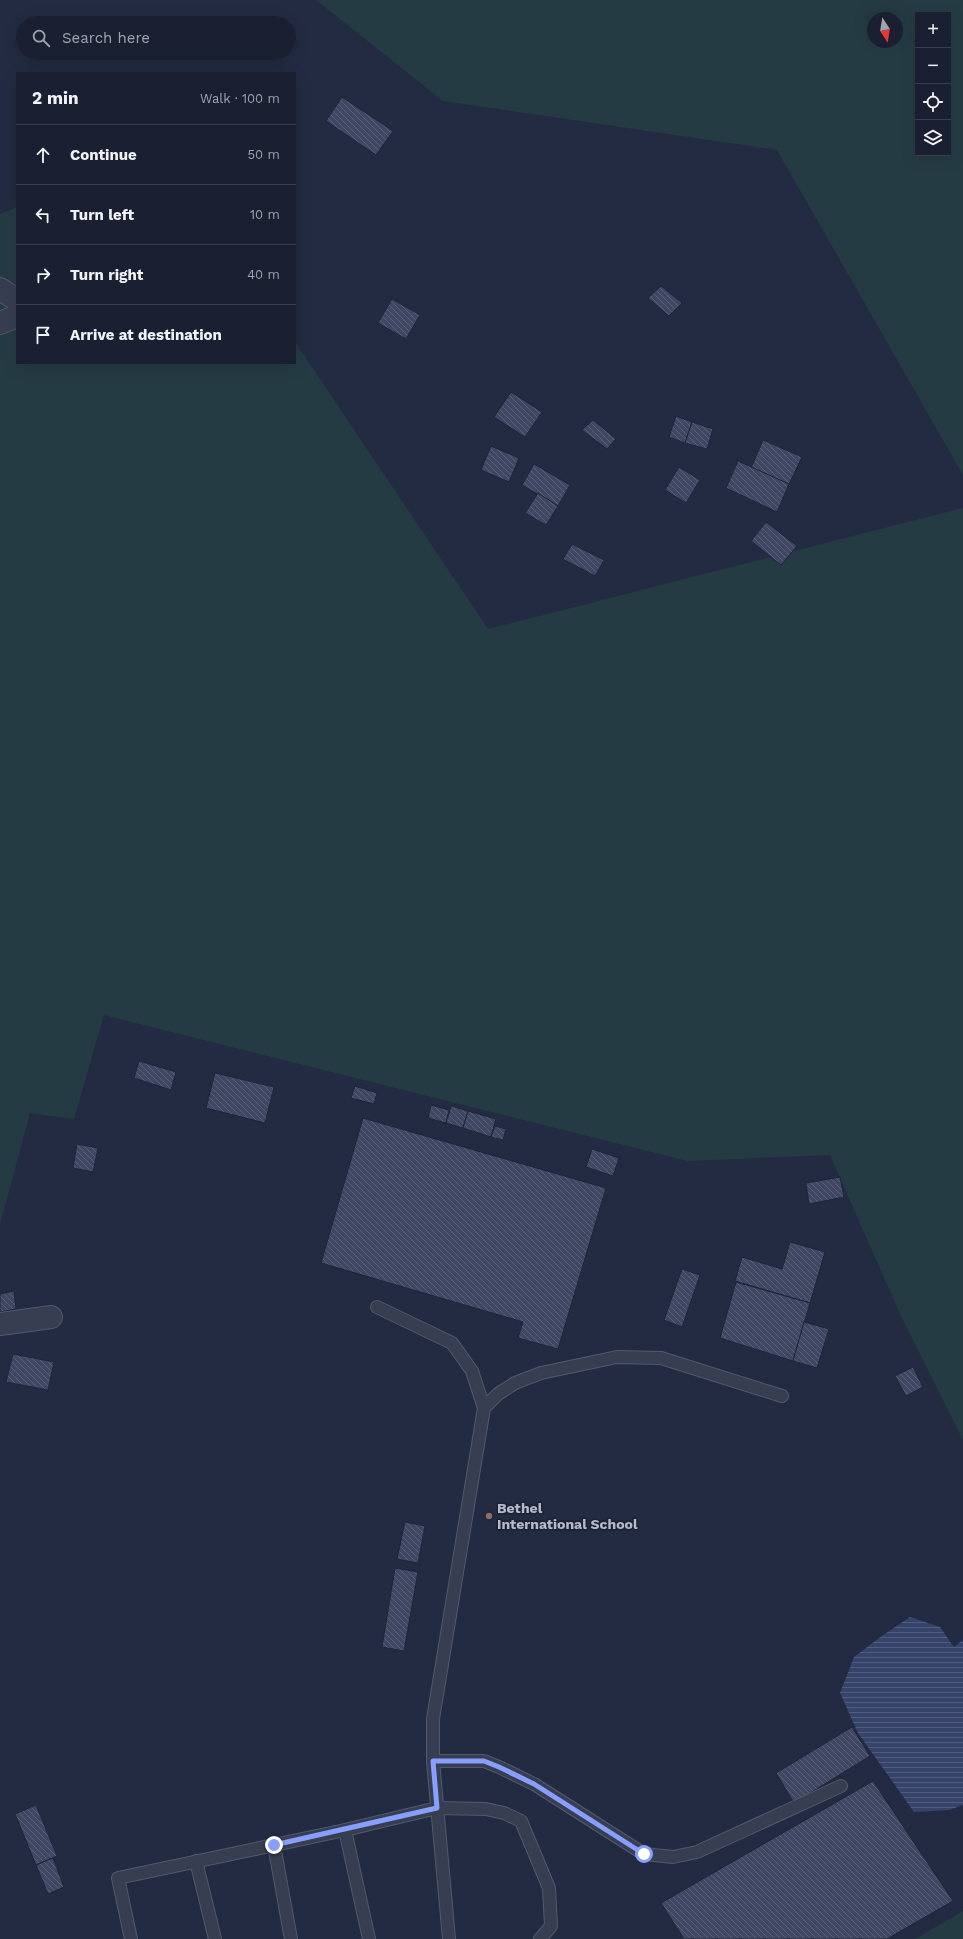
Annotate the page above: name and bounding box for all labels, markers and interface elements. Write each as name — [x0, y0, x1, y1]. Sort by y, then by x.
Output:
north arrow — [867, 12, 903, 48]
map controls — [915, 12, 951, 156]
button: + — [915, 12, 951, 48]
search box — [16, 16, 296, 60]
icon: search — [30, 27, 52, 49]
text: Search here — [62, 29, 150, 47]
button: − — [915, 48, 951, 84]
button: locate — [915, 84, 951, 120]
text: 2 min — [32, 88, 78, 108]
text: Walk · 100 m — [200, 91, 280, 106]
button: layers — [915, 120, 951, 156]
icon: ahead — [32, 144, 54, 166]
text: Continue — [70, 146, 137, 164]
text: 50 m — [248, 147, 280, 162]
icon: left — [32, 204, 54, 226]
text: Turn left — [70, 206, 134, 224]
text: 10 m — [250, 207, 280, 222]
icon: right — [32, 264, 54, 286]
text: Turn right — [70, 266, 143, 284]
text: 40 m — [247, 267, 280, 282]
icon: arrive — [32, 324, 54, 346]
text: Arrive at destination — [70, 326, 222, 344]
place label: Bethel International School — [497, 1500, 638, 1532]
marker: Bethel International School — [484, 1511, 494, 1521]
route end — [265, 1836, 283, 1854]
route start — [635, 1845, 653, 1863]

